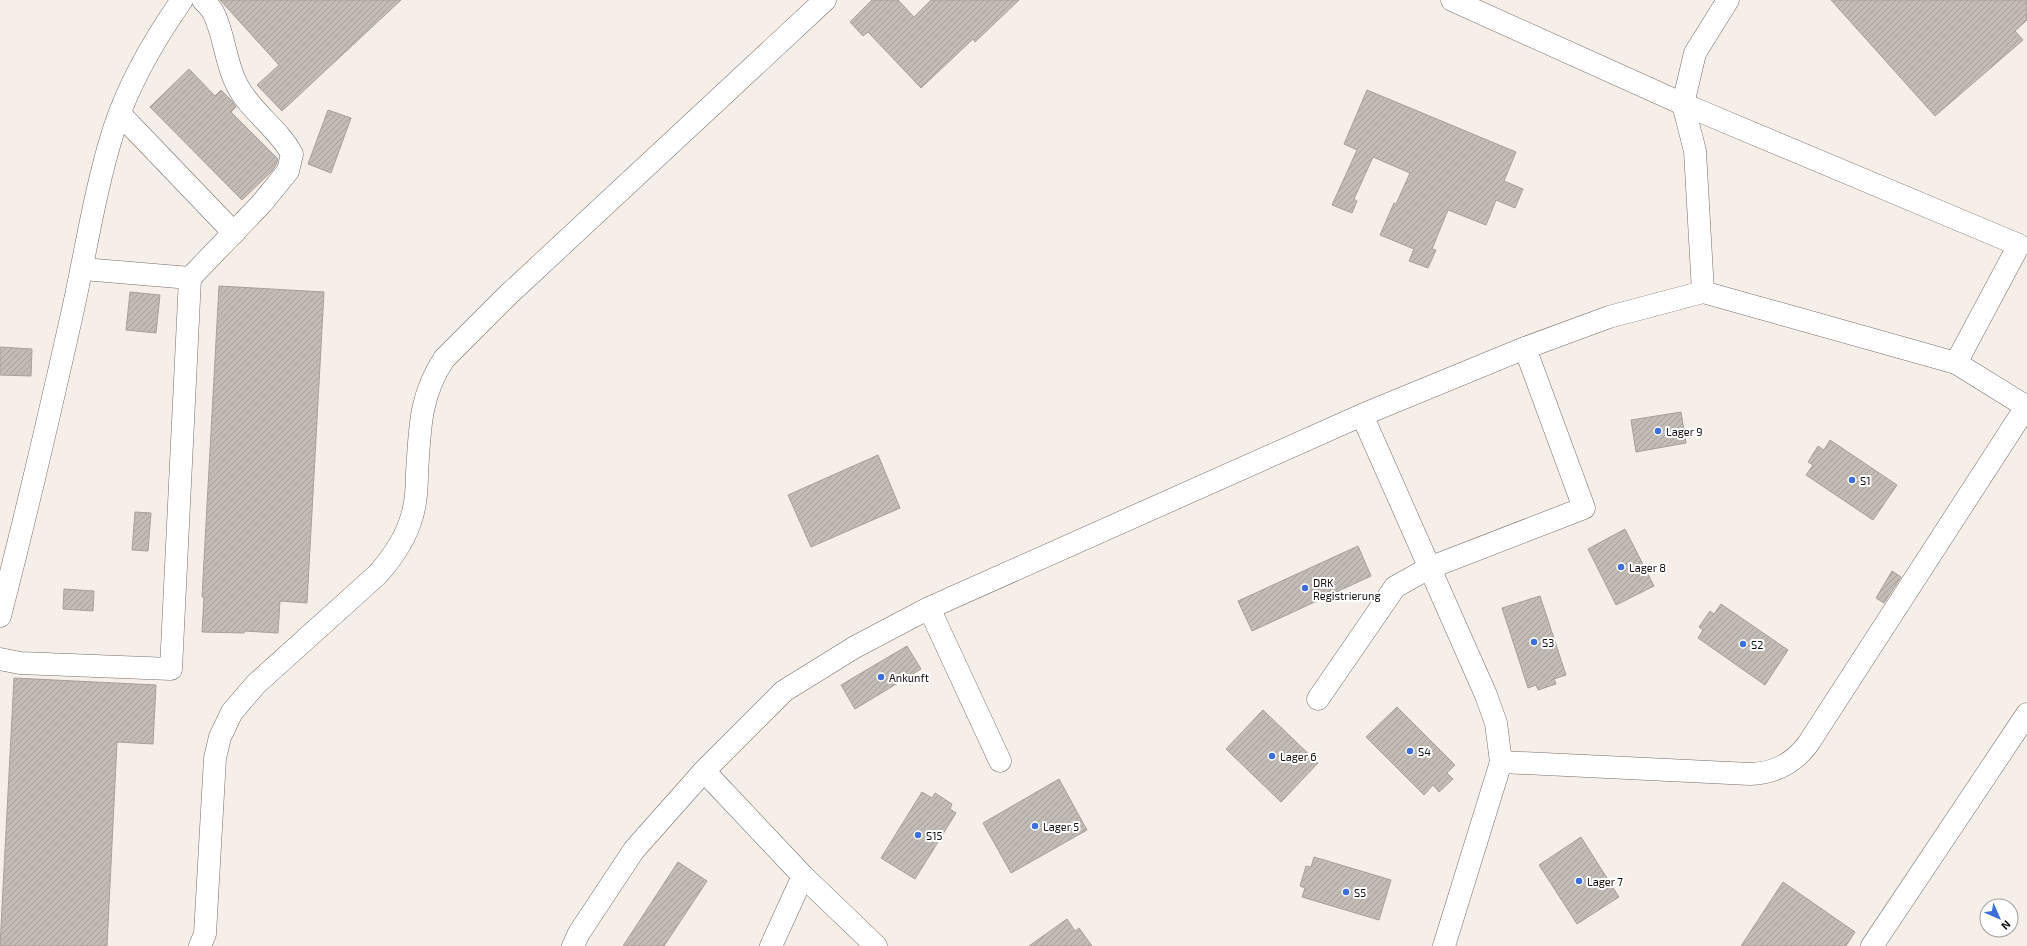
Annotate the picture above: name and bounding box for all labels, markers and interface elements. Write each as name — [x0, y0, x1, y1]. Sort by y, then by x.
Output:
place label: Lager 9 — [1666, 425, 1703, 438]
marker: Lager 9 — [1653, 426, 1663, 436]
place label: S1 — [1860, 474, 1871, 487]
marker: S1 — [1847, 475, 1857, 485]
place label: Lager 8 — [1629, 561, 1666, 574]
marker: Lager 8 — [1616, 562, 1626, 572]
place label: DRK Registrierung — [1313, 576, 1381, 602]
marker: DRK Registrierung — [1300, 583, 1310, 593]
place label: S3 — [1542, 636, 1554, 649]
marker: S3 — [1529, 637, 1539, 647]
place label: S2 — [1751, 638, 1763, 651]
marker: S2 — [1738, 639, 1748, 649]
place label: Ankunft — [889, 671, 929, 684]
marker: Ankunft — [876, 672, 886, 682]
place label: S4 — [1418, 745, 1431, 758]
marker: S4 — [1405, 746, 1415, 756]
place label: Lager 6 — [1280, 750, 1317, 763]
marker: Lager 6 — [1267, 751, 1277, 761]
place label: Lager 5 — [1043, 820, 1079, 833]
marker: Lager 5 — [1030, 821, 1040, 831]
place label: S15 — [926, 829, 943, 842]
marker: S15 — [913, 830, 923, 840]
place label: Lager 7 — [1587, 875, 1623, 888]
marker: Lager 7 — [1574, 876, 1584, 886]
place label: S5 — [1354, 886, 1366, 899]
marker: S5 — [1341, 887, 1351, 897]
north arrow — [1979, 898, 2019, 938]
text: N — [1999, 918, 2014, 933]

